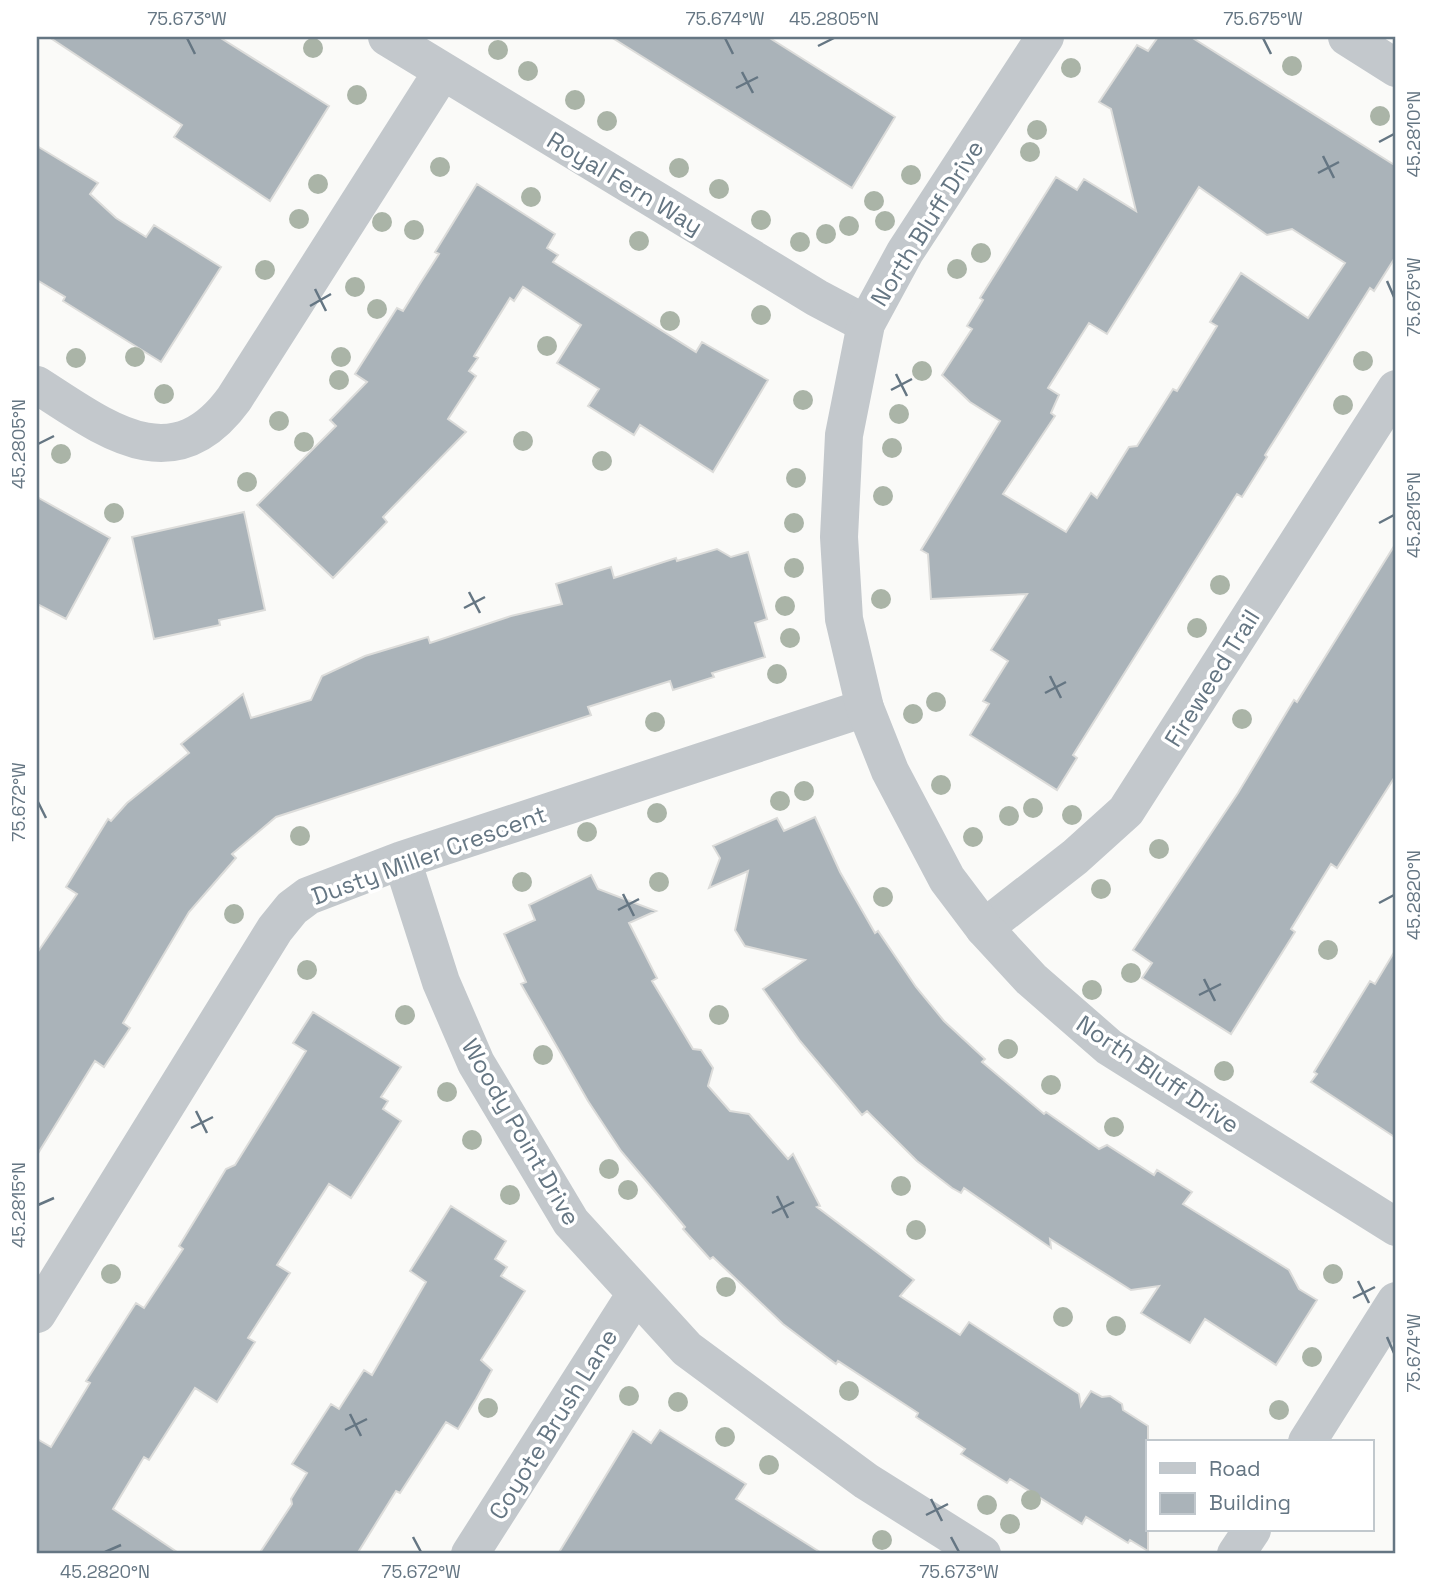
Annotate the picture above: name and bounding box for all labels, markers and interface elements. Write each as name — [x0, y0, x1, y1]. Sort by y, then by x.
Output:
text: 75.673°W — [147, 7, 227, 30]
text: 75.674°W — [685, 7, 765, 30]
text: 45.2805°N — [789, 7, 879, 30]
text: 75.675°W — [1223, 7, 1303, 30]
text: 45.2810°N — [1402, 91, 1425, 177]
street label: Royal Fern Way — [541, 124, 709, 242]
street label: North Bluff Drive — [863, 134, 991, 312]
text: 75.675°W — [1402, 257, 1425, 337]
text: 45.2805°N — [7, 399, 30, 489]
text: 45.2815°N — [1402, 472, 1425, 558]
street label: Fireweed Trail — [1157, 603, 1267, 753]
text: 75.672°W — [7, 762, 30, 842]
street label: Dusty Miller Crescent — [307, 798, 551, 912]
text: 45.2820°N — [1402, 850, 1425, 940]
street label: North Bluff Drive — [1071, 1008, 1245, 1140]
street label: Woody Point Drive — [455, 1033, 587, 1231]
text: 45.2815°N — [7, 1162, 30, 1248]
text: 75.674°W — [1402, 1313, 1425, 1393]
street label: Coyote Brush Lane — [482, 1323, 624, 1525]
legend — [1146, 1440, 1374, 1532]
text: Road — [1209, 1455, 1261, 1482]
text: Building — [1209, 1489, 1291, 1516]
text: 45.2820°N — [60, 1560, 150, 1583]
text: 75.672°W — [381, 1560, 461, 1583]
text: 75.673°W — [919, 1560, 999, 1583]

